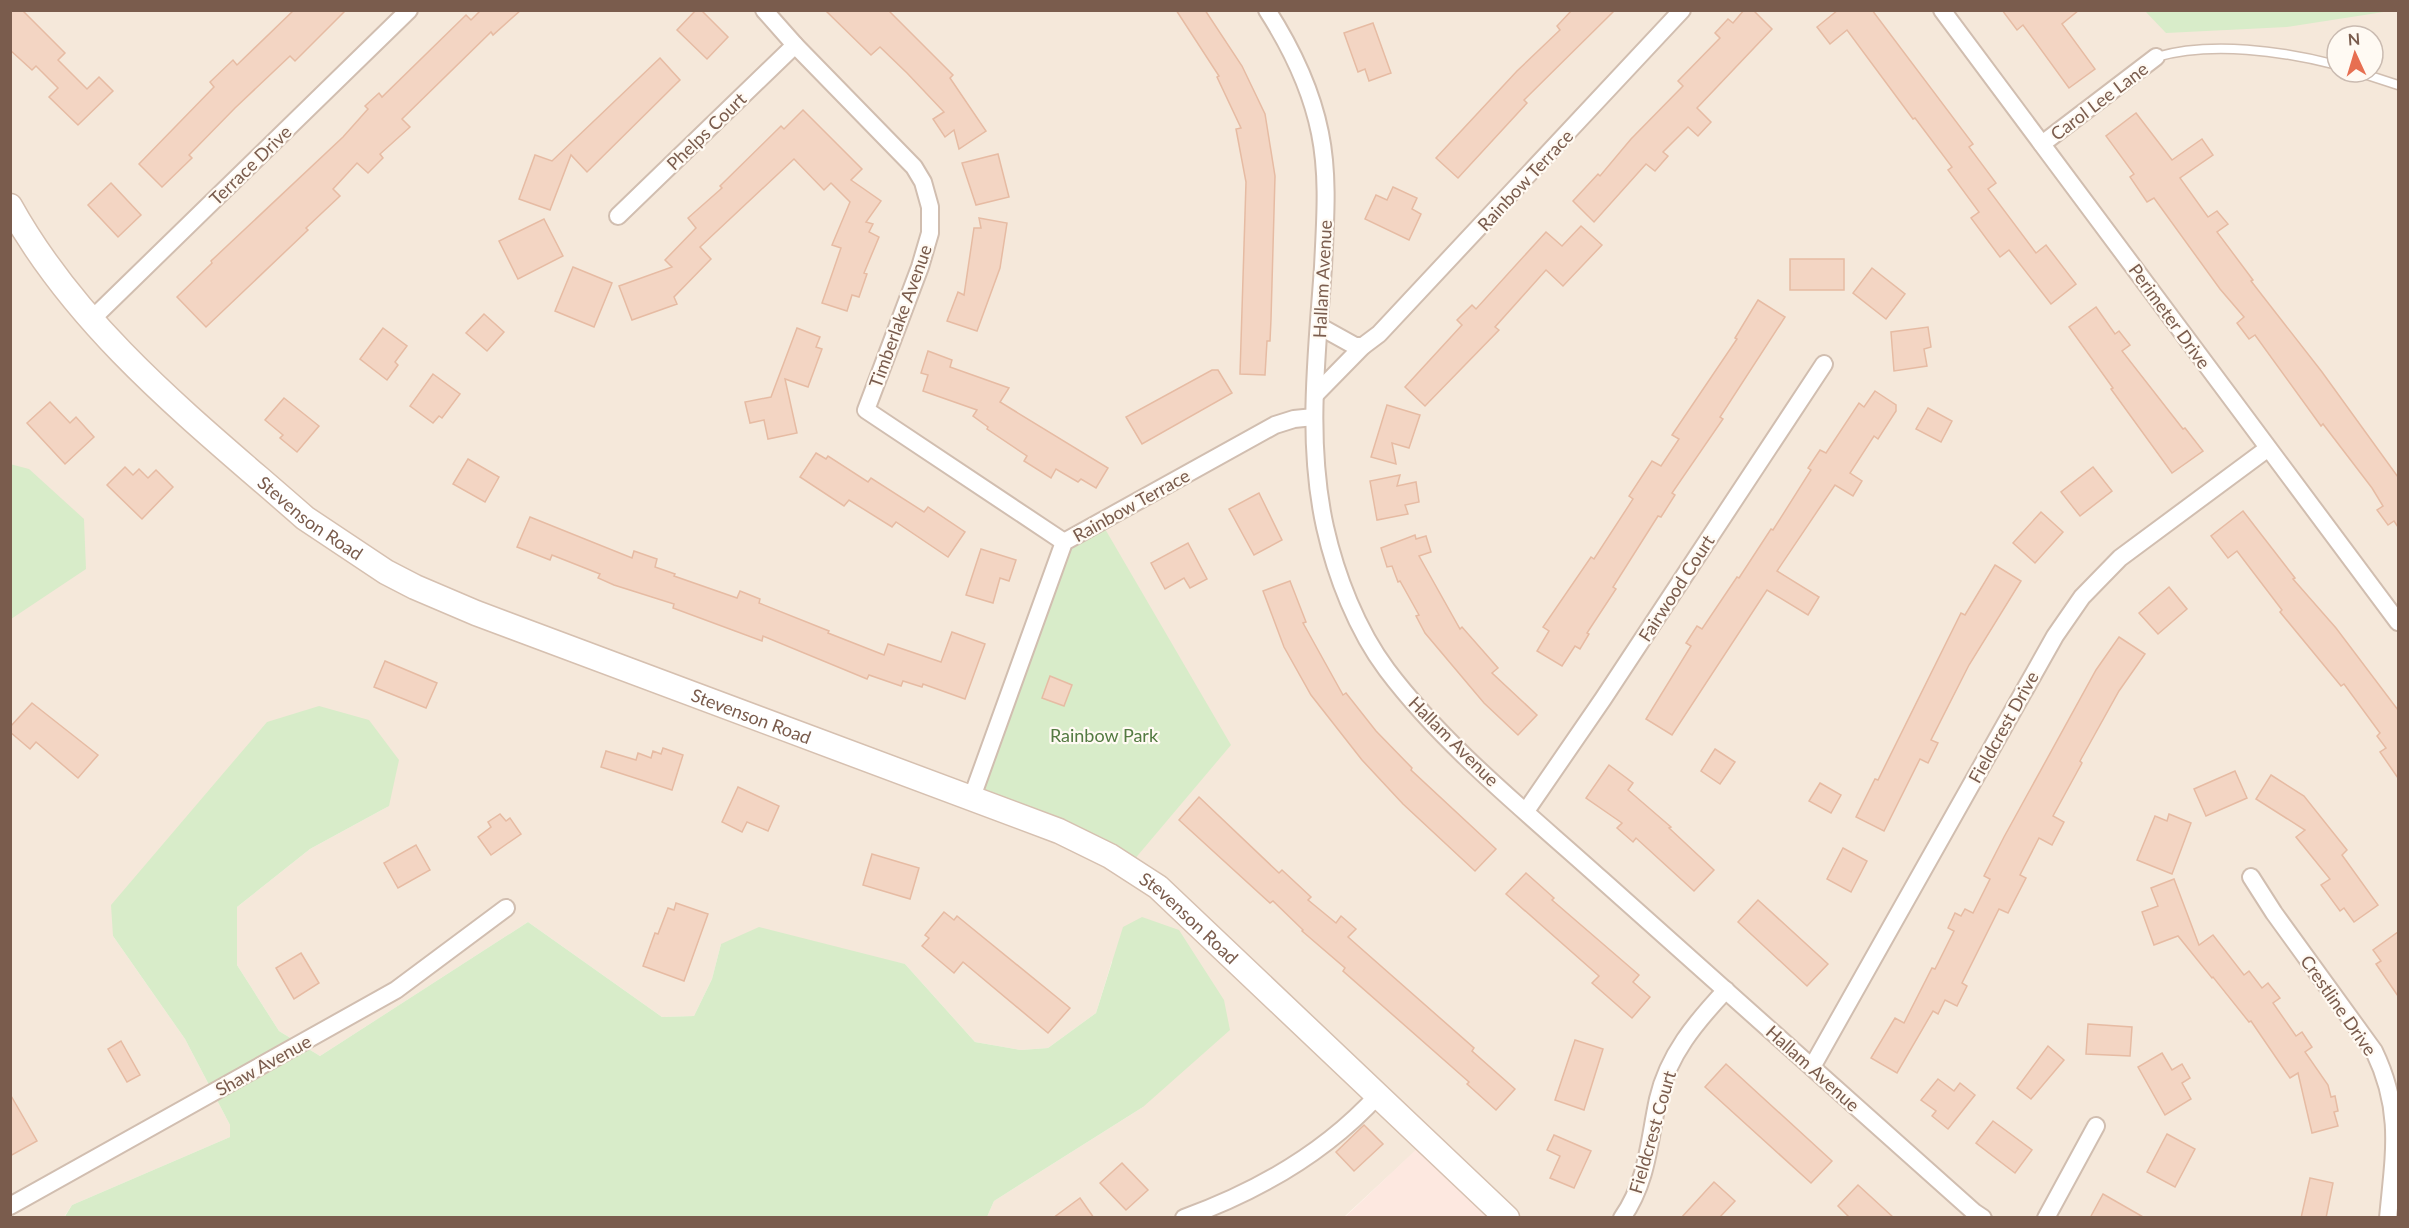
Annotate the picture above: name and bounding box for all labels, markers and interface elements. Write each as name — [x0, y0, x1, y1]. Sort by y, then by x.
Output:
north arrow — [2325, 24, 2385, 84]
text: N — [2347, 29, 2361, 48]
street label: Carol Lee Lane — [2046, 57, 2152, 145]
street label: Phelps Court — [662, 87, 751, 174]
street label: Terrace Drive — [204, 121, 296, 209]
street label: Rainbow Terrace — [1473, 125, 1577, 235]
street label: Hallam Avenue — [1308, 219, 1336, 339]
street label: Timberlake Avenue — [864, 241, 936, 391]
street label: Perimeter Drive — [2124, 259, 2216, 373]
street label: Rainbow Terrace — [1069, 464, 1193, 546]
street label: Stevenson Road — [253, 471, 367, 565]
street label: Fairwood Court — [1633, 530, 1719, 646]
street label: Fieldcrest Drive — [1963, 667, 2043, 787]
street label: Stevenson Road — [688, 684, 814, 748]
street label: Hallam Avenue — [1404, 691, 1504, 791]
park label: Rainbow Park — [1050, 724, 1159, 746]
street label: Stevenson Road — [1136, 867, 1243, 968]
street label: Crestline Drive — [2296, 951, 2382, 1059]
street label: Hallam Avenue — [1762, 1020, 1864, 1116]
street label: Shaw Avenue — [211, 1030, 315, 1100]
street label: Fieldcrest Court — [1624, 1068, 1680, 1196]

